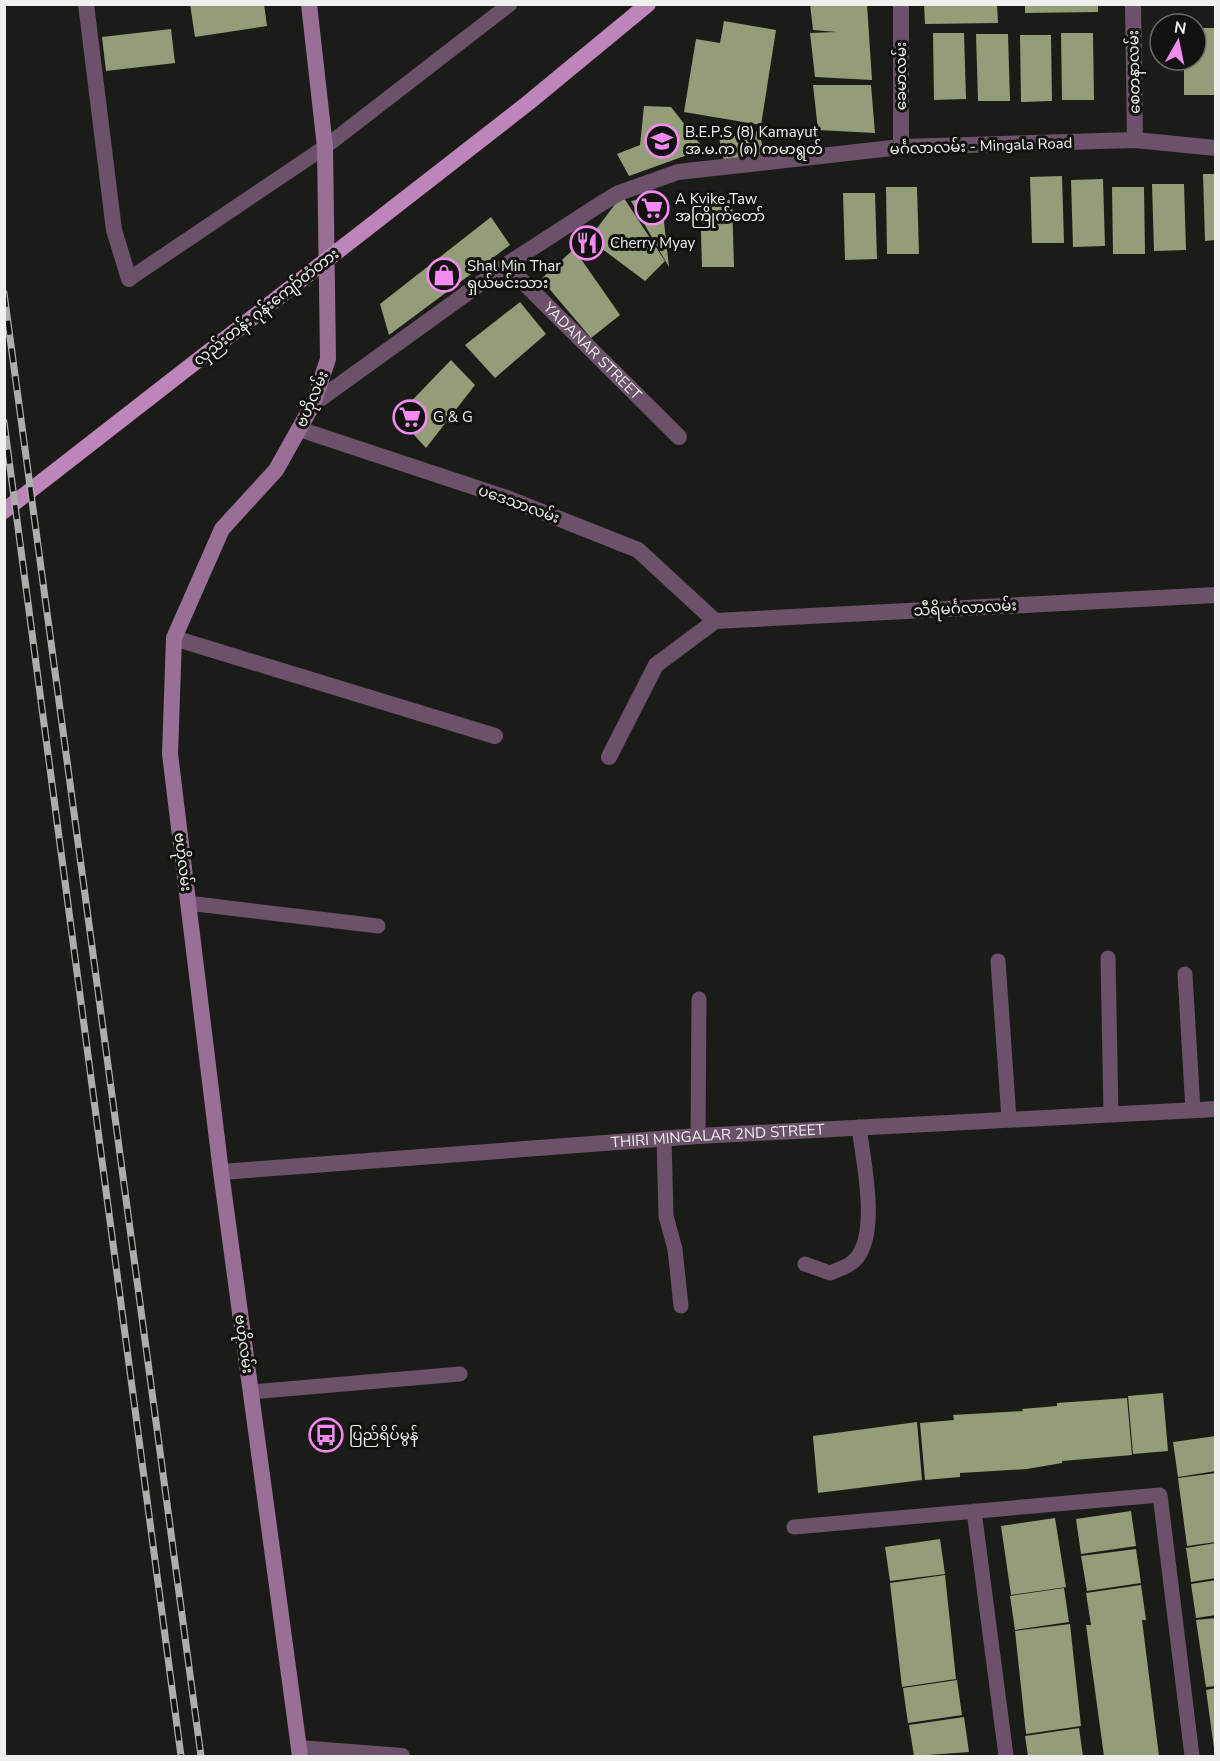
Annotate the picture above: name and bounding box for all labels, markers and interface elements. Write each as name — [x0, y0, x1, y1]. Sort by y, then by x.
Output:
north arrow — [1148, 12, 1208, 72]
text: N — [1173, 16, 1188, 40]
street label: စေတနာလမ်း — [1123, 30, 1147, 114]
street label: ခေမာလမ်း — [891, 42, 911, 110]
place label: B.E.P.S (8) Kamayut အ.မ.က (၈) ကမာရွတ် — [685, 122, 823, 161]
school or university icon: B.E.P.S (8) Kamayut အ.မ.က (၈) ကမာရွတ် — [644, 123, 680, 159]
street label: မင်္ဂလာလမ်း - Mingala Road — [889, 133, 1073, 159]
place label: A Kyike Taw အကြိုက်တော် — [675, 189, 765, 228]
supermarket icon: A Kyike Taw အကြိုက်တော် — [634, 190, 670, 226]
restaurant icon: Cherry Myay — [569, 225, 605, 261]
place label: Cherry Myay — [610, 233, 696, 253]
street label: လှည်းတန်း ဂုန်းကျော်တံတား — [189, 244, 344, 372]
place label: Shal Min Thar ရှယ်မင်းသား — [467, 256, 561, 295]
shop icon: Shal Min Thar ရှယ်မင်းသား — [426, 257, 462, 293]
street label: YADANAR STREET — [538, 297, 646, 404]
street label: ဗဟိုလမ်း — [291, 368, 335, 431]
supermarket icon: G & G — [392, 399, 428, 435]
place label: G & G — [433, 407, 473, 427]
street label: ပဒေသာလမ်း — [476, 480, 562, 528]
street label: သီရိမင်္ဂလာလမ်း — [913, 595, 1017, 623]
street label: ဗဟိုလမ်း — [167, 831, 197, 893]
street label: THIRI MINGALAR 2ND STREET — [610, 1119, 825, 1153]
street label: ဗဟိုလမ်း — [228, 1313, 258, 1375]
bus stop icon: ပြည်ရိပ်မွန် — [308, 1417, 344, 1453]
place label: ပြည်ရိပ်မွန် — [349, 1425, 419, 1447]

